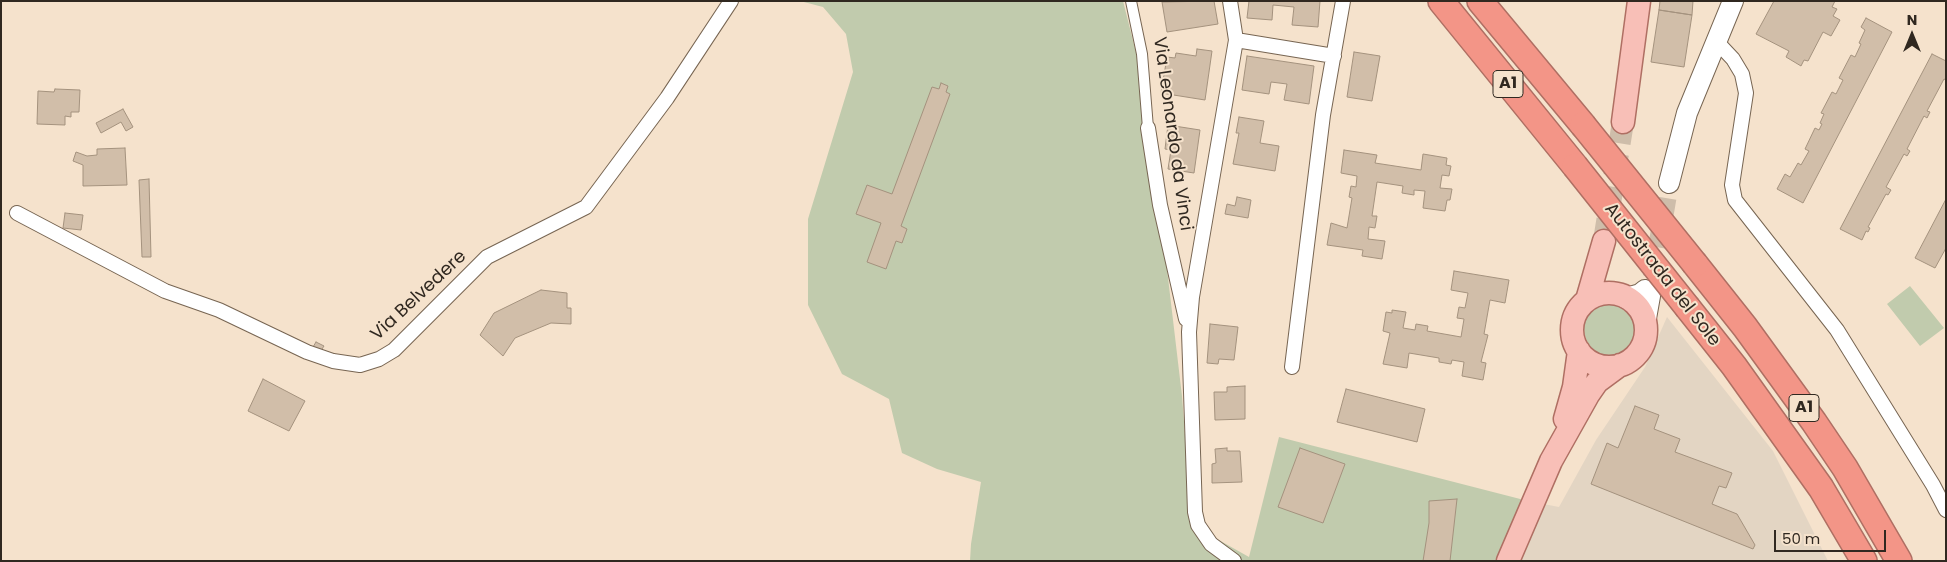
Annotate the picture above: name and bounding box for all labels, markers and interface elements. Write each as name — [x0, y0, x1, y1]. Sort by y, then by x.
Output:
north arrow — [1887, 10, 1937, 60]
text: N — [1907, 10, 1917, 30]
street label: Via Leonardo da Vinci — [1148, 36, 1196, 232]
road number: A1 — [1493, 70, 1523, 98]
street label: Autostrada del Sole — [1599, 199, 1725, 351]
street label: Via Belvedere — [367, 246, 471, 346]
road number: A1 — [1789, 394, 1819, 422]
scale bar — [1777, 520, 1890, 552]
text: 50 m — [1782, 528, 1820, 549]

